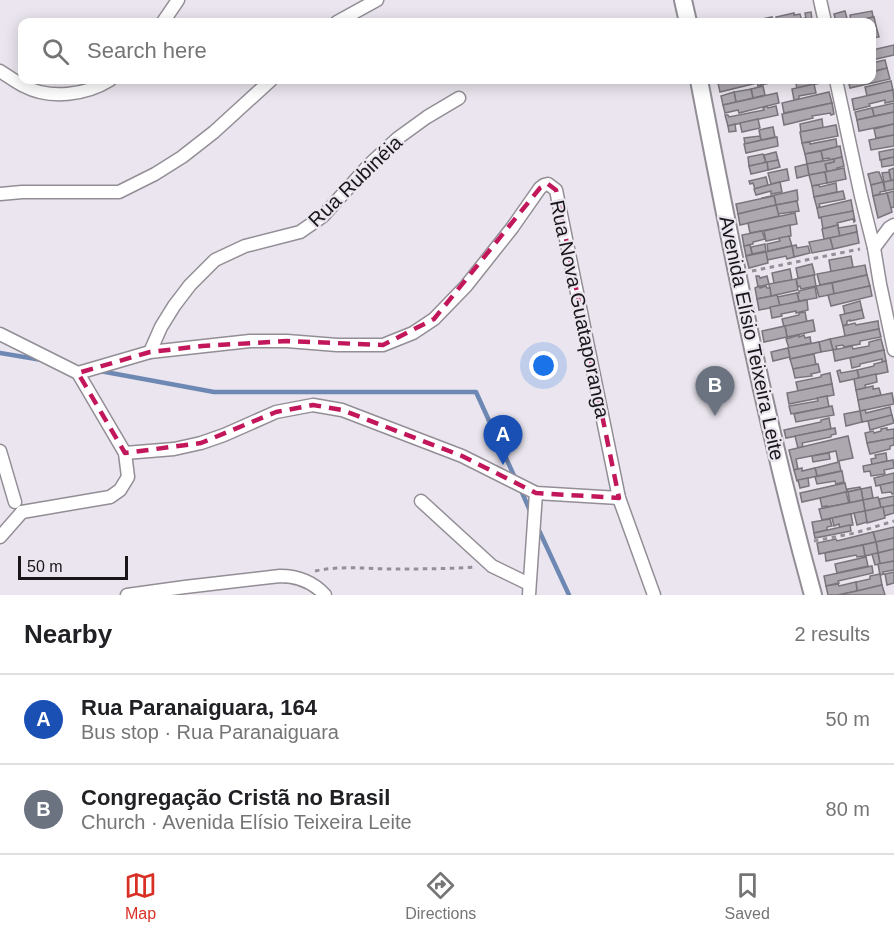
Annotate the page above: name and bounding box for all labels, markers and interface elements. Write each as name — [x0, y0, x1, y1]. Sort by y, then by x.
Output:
search box — [18, 18, 876, 84]
icon: search — [39, 35, 72, 68]
text: Search here — [87, 38, 207, 63]
street label: Rua Rubinéia — [304, 130, 407, 231]
street label: Rua Nova Guataporanga — [546, 198, 614, 421]
street label: Avenida Elísio Teixeira Leite — [715, 214, 789, 462]
your location — [529, 351, 558, 380]
pin: B — [696, 366, 734, 416]
pin: A — [484, 416, 522, 465]
scale bar — [18, 553, 128, 580]
text: 50 m — [27, 558, 63, 575]
text: Nearby — [24, 619, 112, 649]
text: 2 results — [794, 623, 870, 645]
text: Rua Paranaiguara, 164 — [81, 695, 317, 720]
text: A — [36, 708, 51, 730]
text: 50 m — [826, 708, 870, 730]
text: Bus stop · Rua Paranaiguara — [81, 721, 339, 743]
text: Congregação Cristã no Brasil — [81, 785, 390, 810]
text: B — [36, 798, 51, 820]
text: 80 m — [826, 798, 870, 820]
text: Church · Avenida Elísio Teixeira Leite — [81, 811, 412, 833]
tab: Map — [124, 869, 157, 923]
tab: Directions — [405, 869, 476, 923]
tab: Saved — [725, 869, 770, 923]

